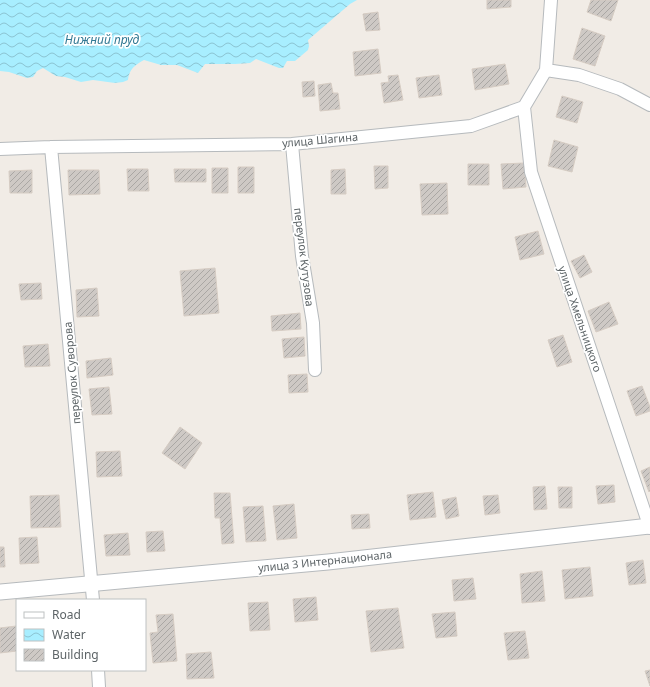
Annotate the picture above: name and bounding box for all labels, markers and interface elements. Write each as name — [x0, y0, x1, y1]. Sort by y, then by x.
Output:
water label: Нижний пруд — [65, 31, 140, 48]
street label: улица Шагина — [281, 129, 359, 150]
street label: переулок Кутузова — [291, 207, 318, 307]
street label: улица Хмельницкого — [555, 264, 606, 374]
street label: переулок Суворова — [60, 321, 83, 425]
street label: улица 3 Интернационала — [257, 546, 393, 575]
legend — [16, 599, 146, 671]
text: Road — [52, 606, 81, 623]
text: Water — [52, 626, 86, 643]
text: Building — [52, 646, 99, 663]

